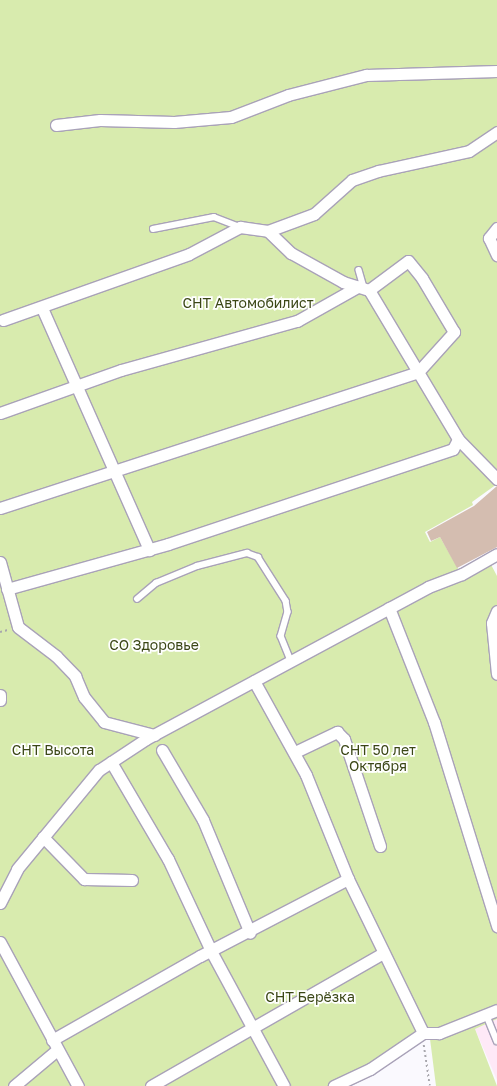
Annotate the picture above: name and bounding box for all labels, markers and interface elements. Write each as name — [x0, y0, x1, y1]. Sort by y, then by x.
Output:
park label: СНТ Автомобилист — [182, 295, 314, 311]
park label: СО Здоровье — [109, 637, 199, 653]
park label: СНТ Высота — [12, 742, 94, 758]
park label: СНТ 50 лет Октября — [340, 742, 416, 774]
park label: СНТ Берёзка — [265, 989, 355, 1005]

